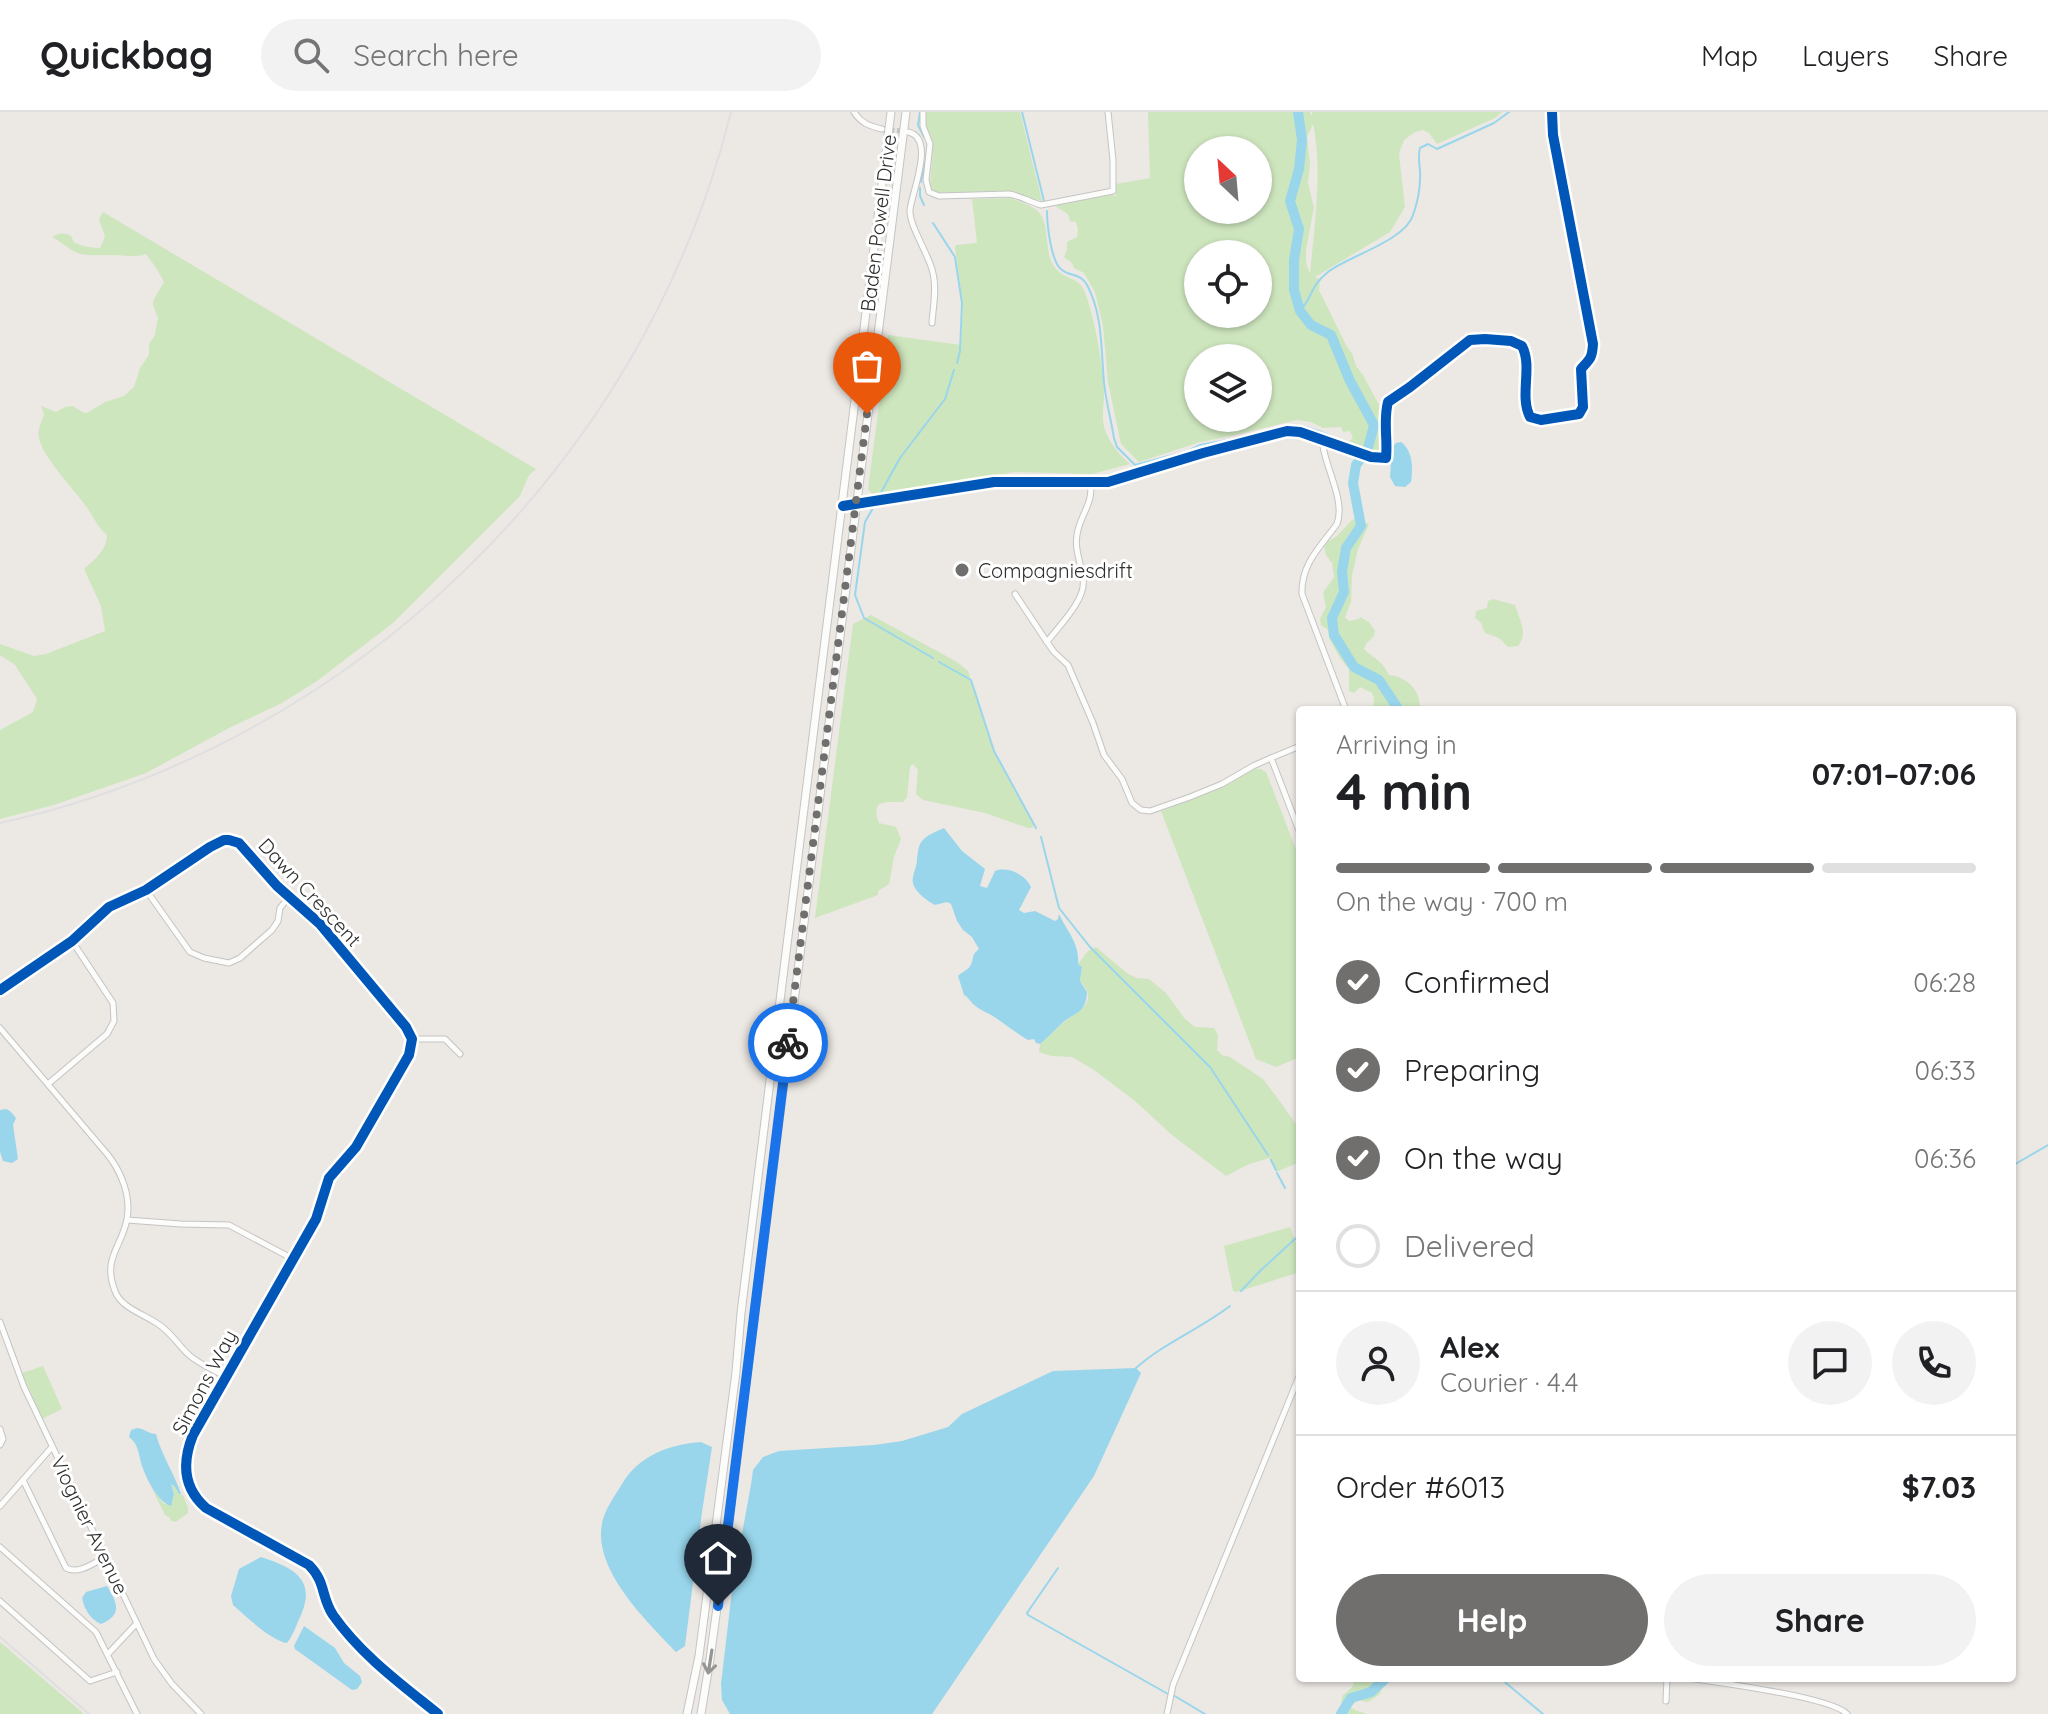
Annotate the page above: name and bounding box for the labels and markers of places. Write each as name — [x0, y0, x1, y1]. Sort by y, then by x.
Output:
pin — [833, 332, 901, 414]
place label: Compagniesdrift — [978, 558, 1133, 583]
marker: Compagniesdrift — [953, 561, 971, 579]
pin — [684, 1524, 752, 1606]

